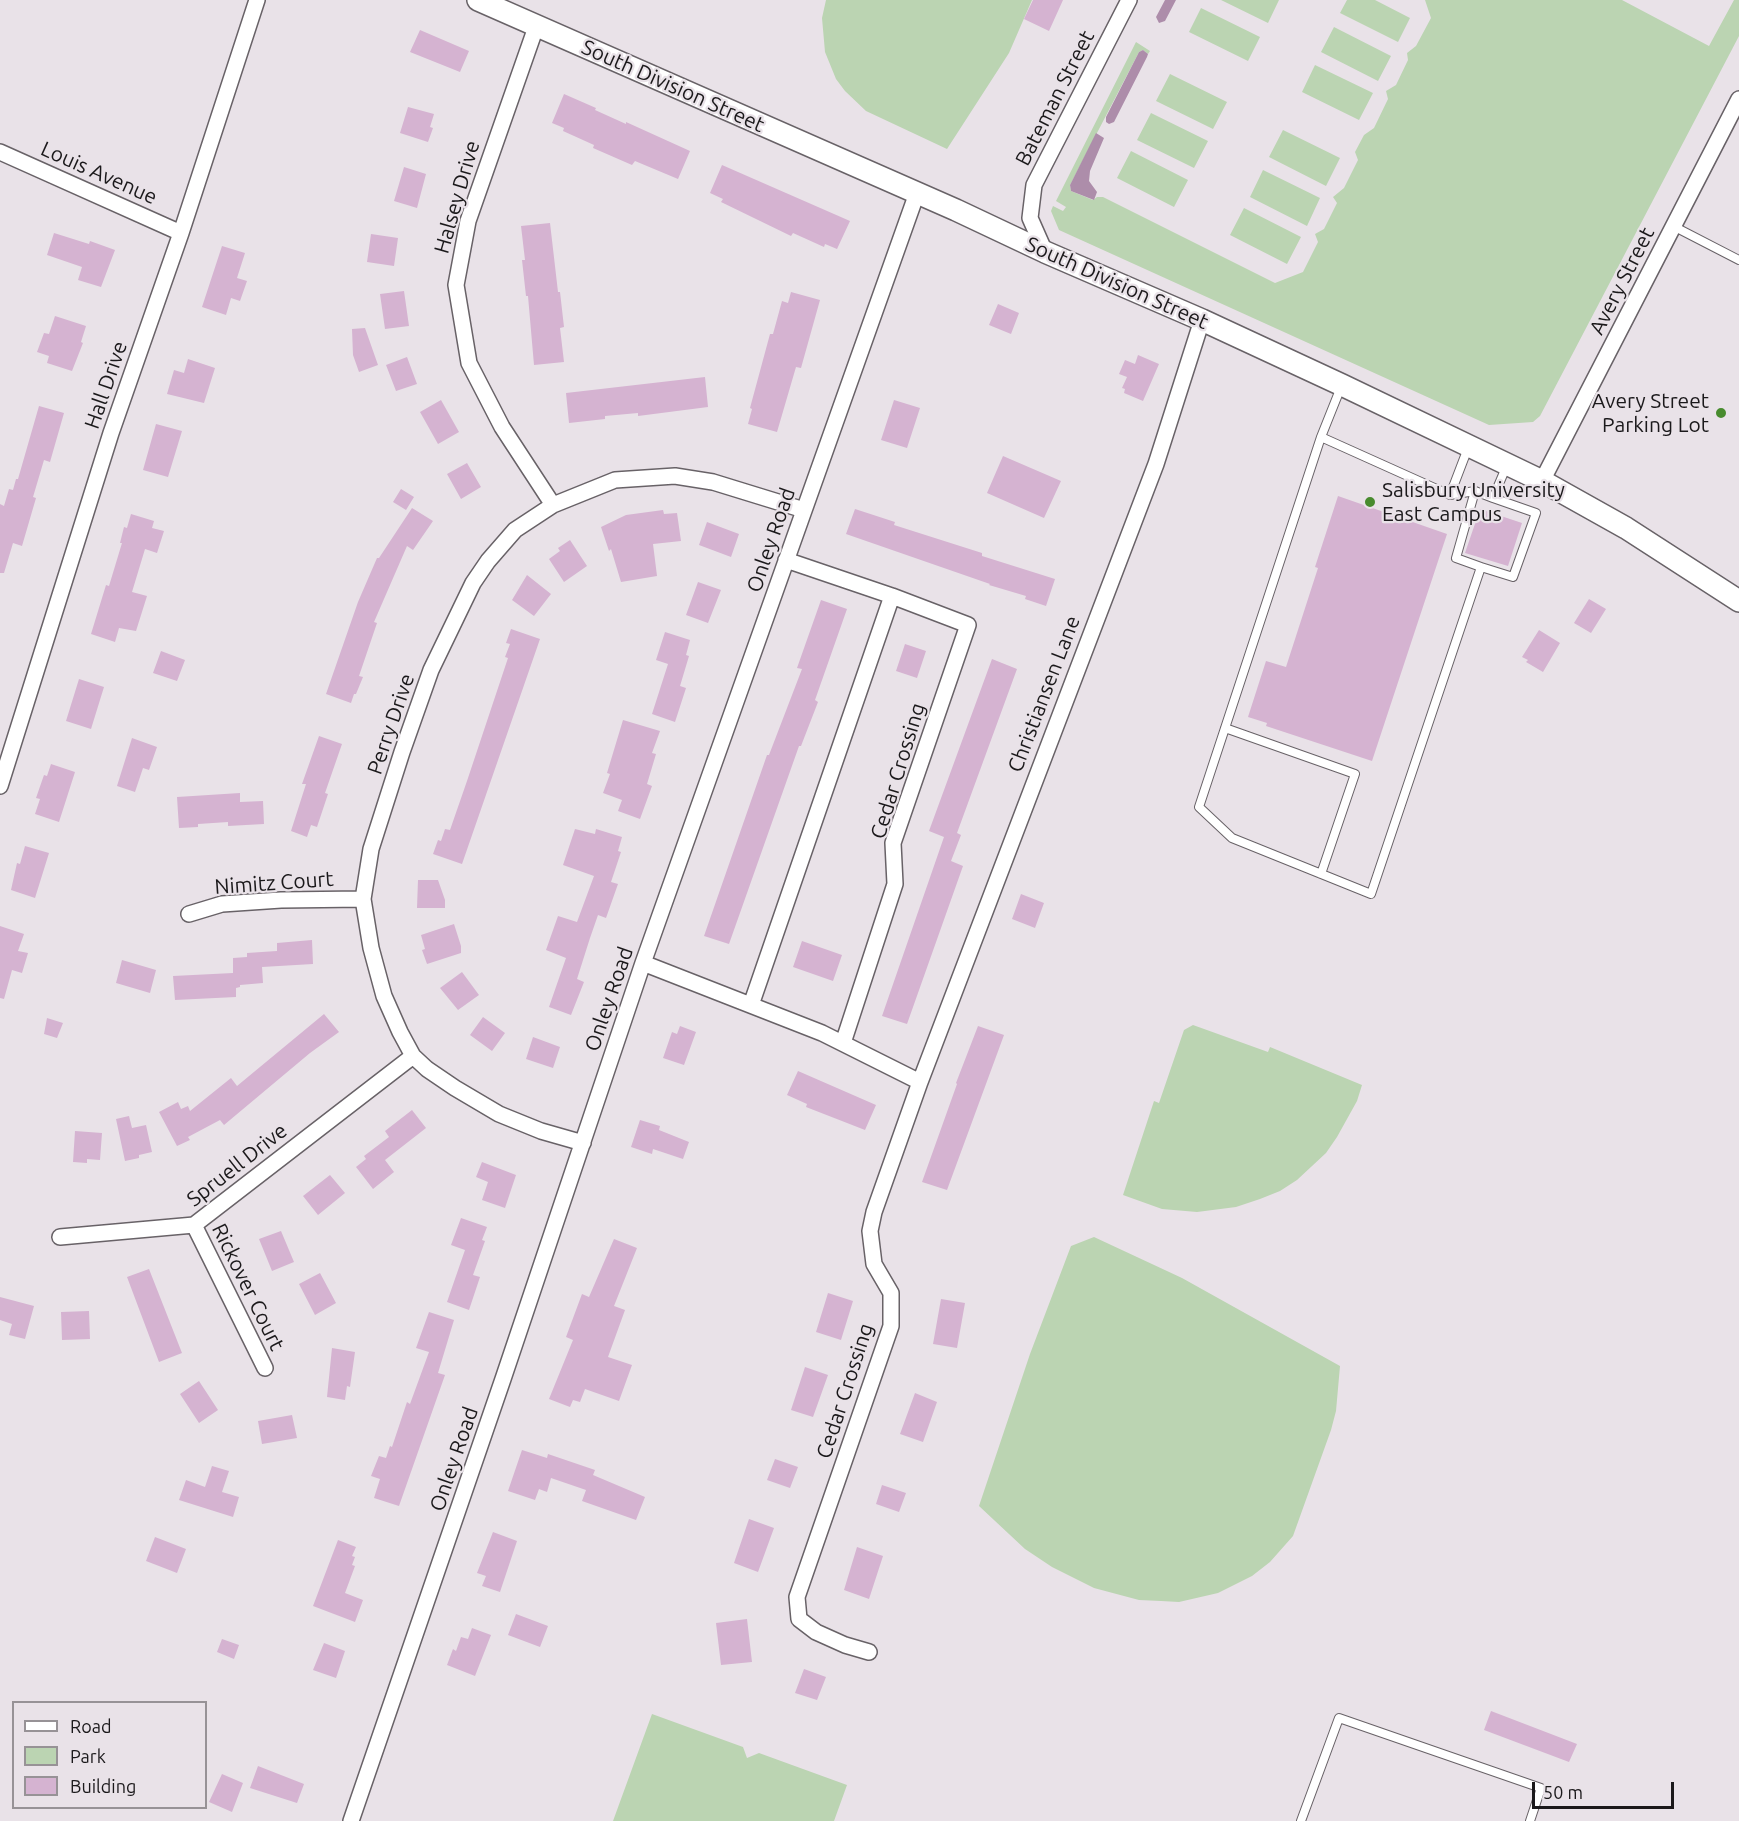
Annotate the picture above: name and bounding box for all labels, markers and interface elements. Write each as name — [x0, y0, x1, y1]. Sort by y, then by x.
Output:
street label: Bateman Street — [1010, 26, 1100, 170]
street label: South Division Street — [578, 34, 768, 138]
street label: Louis Avenue — [37, 136, 161, 210]
street label: Halsey Drive — [429, 138, 485, 256]
street label: Avery Street — [1584, 223, 1660, 339]
street label: South Division Street — [1022, 231, 1212, 335]
street label: Hall Drive — [79, 338, 133, 432]
place label: Avery Street Parking Lot — [1592, 388, 1709, 438]
marker: Avery Street Parking Lot — [1714, 406, 1728, 420]
place label: Salisbury University East Campus — [1382, 477, 1565, 527]
street label: Onley Road — [741, 485, 801, 595]
marker: Salisbury University East Campus — [1363, 495, 1377, 509]
street label: Christiansen Lane — [1003, 612, 1085, 776]
street label: Perry Drive — [362, 670, 420, 778]
street label: Cedar Crossing — [865, 700, 931, 842]
street label: Nimitz Court — [214, 866, 334, 900]
street label: Onley Road — [579, 944, 639, 1054]
street label: Spruell Drive — [182, 1118, 292, 1212]
street label: Rickover Court — [206, 1219, 290, 1355]
street label: Cedar Crossing — [811, 1320, 879, 1462]
street label: Onley Road — [424, 1404, 484, 1514]
legend — [12, 1701, 207, 1809]
text: Road — [70, 1716, 112, 1736]
text: Park — [70, 1746, 106, 1766]
scale bar — [1535, 1770, 1678, 1808]
text: Building — [70, 1776, 136, 1796]
text: 50 m — [1543, 1782, 1583, 1802]

